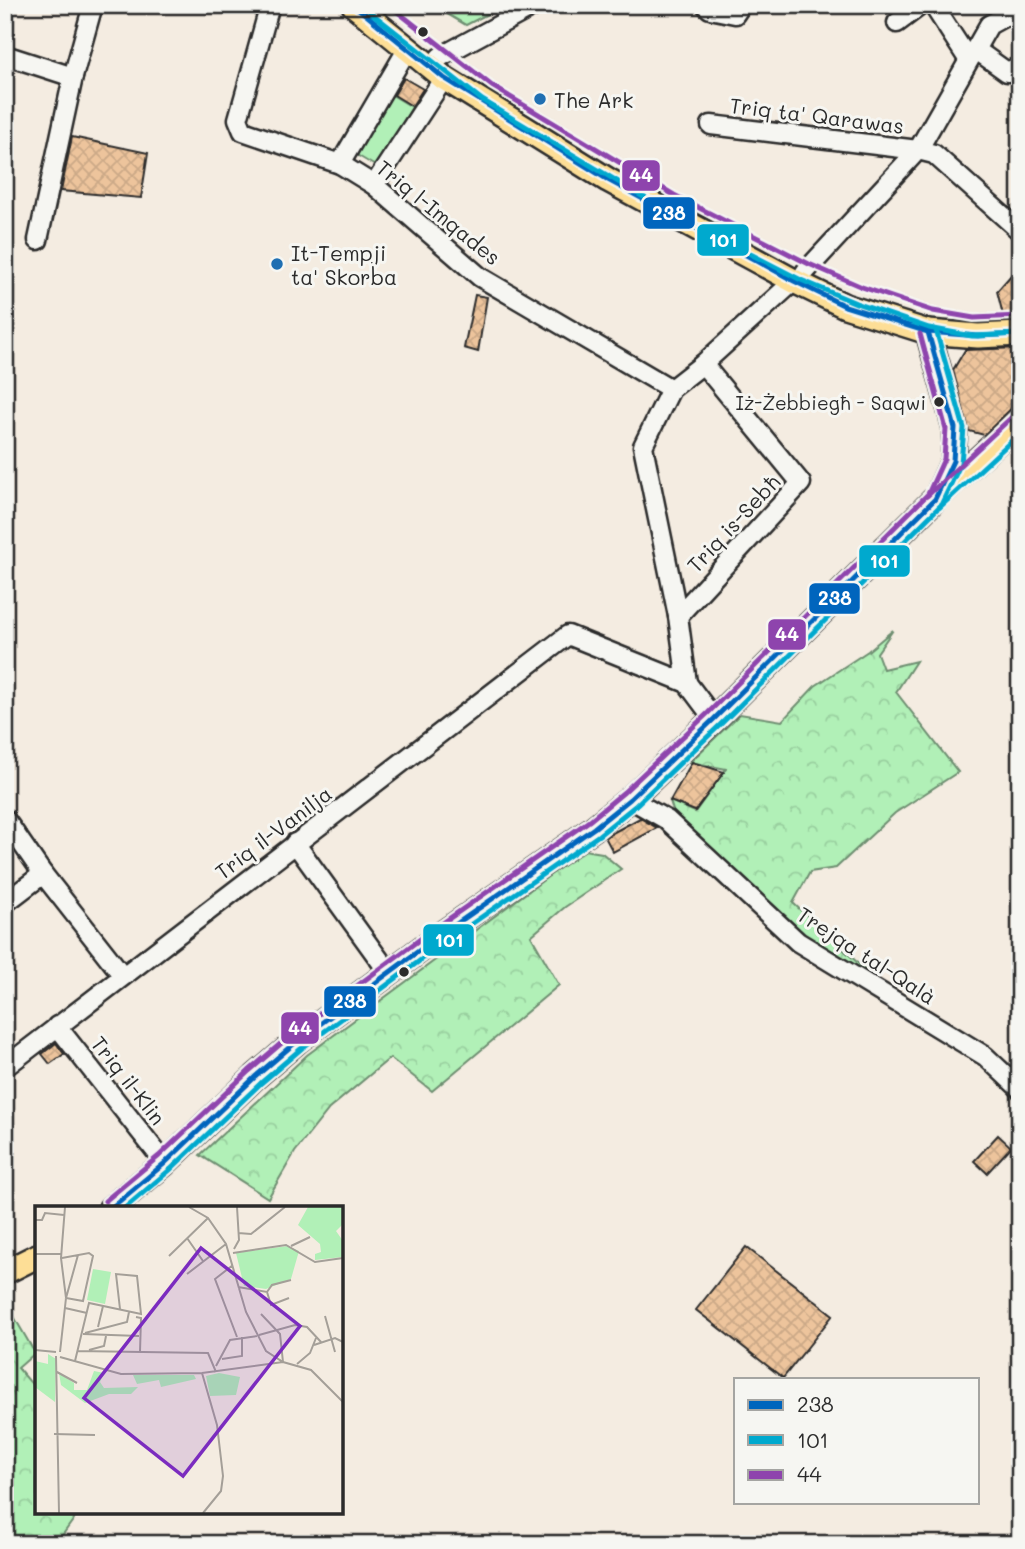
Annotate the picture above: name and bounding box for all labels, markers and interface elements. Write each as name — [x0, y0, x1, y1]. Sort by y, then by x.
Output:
unlabelled marker — [416, 25, 430, 39]
place label: The Ark — [554, 86, 634, 113]
marker: The Ark — [532, 91, 548, 107]
street label: Triq ta' Qarawas — [728, 91, 906, 139]
street label: Triq l-Imqades — [371, 154, 507, 270]
line badge: 44 — [621, 159, 661, 192]
text: 44 — [629, 162, 653, 187]
line badge: 238 — [642, 196, 696, 230]
text: 238 — [652, 200, 686, 225]
line badge: 101 — [696, 223, 750, 257]
text: 101 — [708, 227, 738, 252]
place label: It-Tempji ta' Skorba — [291, 239, 397, 290]
marker: It-Tempji ta' Skorba — [269, 256, 285, 272]
place label: Iż-Żebbiegħ - Saqwi — [735, 390, 926, 415]
marker: Iż-Żebbiegħ - Saqwi — [932, 395, 946, 409]
street label: Triq is-Sebħ — [681, 468, 785, 578]
line badge: 101 — [858, 544, 911, 578]
text: 101 — [869, 548, 899, 573]
line badge: 238 — [808, 582, 861, 615]
text: 238 — [818, 585, 852, 610]
line badge: 44 — [767, 618, 807, 651]
text: 44 — [775, 621, 799, 646]
street label: Triq il-Vanilja — [209, 779, 337, 885]
street label: Trejqa tal-Qalà — [793, 900, 941, 1010]
line badge: 101 — [422, 923, 475, 957]
text: 101 — [434, 927, 464, 952]
unlabelled marker — [397, 965, 411, 979]
line badge: 238 — [323, 985, 377, 1018]
text: 238 — [333, 988, 367, 1013]
line badge: 44 — [280, 1011, 320, 1045]
text: 44 — [288, 1015, 312, 1040]
street label: Triq il-Klin — [86, 1030, 172, 1130]
inset map — [35, 1206, 343, 1514]
legend — [734, 1378, 979, 1504]
text: 238 — [797, 1390, 834, 1417]
text: 101 — [797, 1426, 829, 1453]
text: 44 — [797, 1460, 822, 1487]

